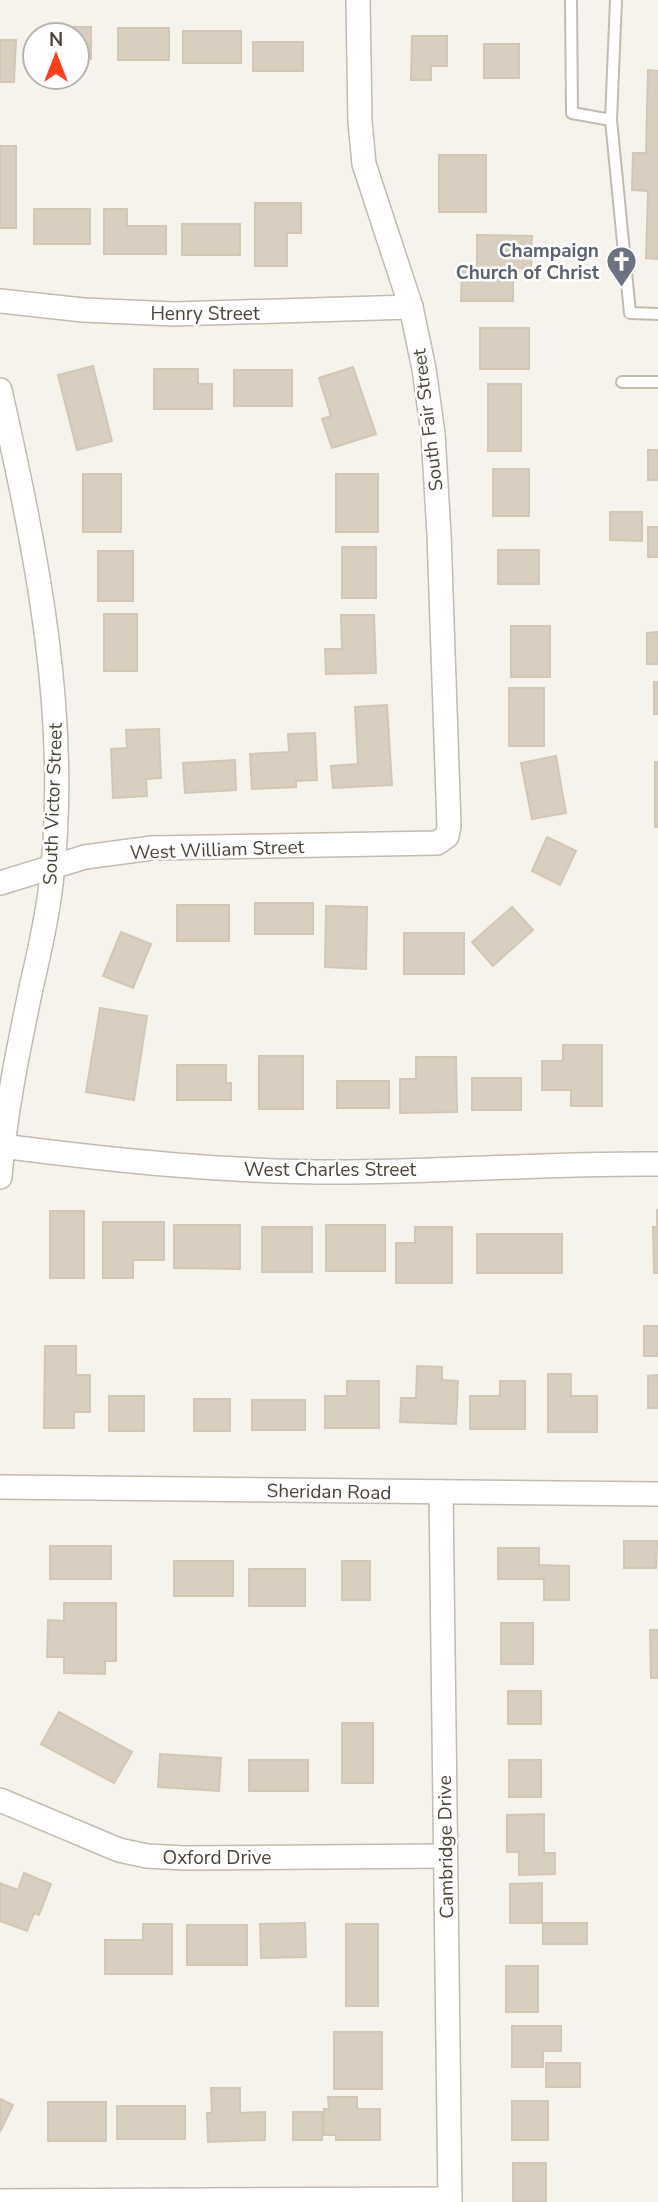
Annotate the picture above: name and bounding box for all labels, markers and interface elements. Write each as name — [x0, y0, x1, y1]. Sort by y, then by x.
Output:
north arrow — [21, 21, 91, 91]
text: N — [49, 27, 63, 53]
place label: Champaign Church of Christ — [456, 238, 600, 286]
church icon: Champaign Church of Christ — [605, 244, 639, 288]
street label: Henry Street — [150, 301, 260, 327]
street label: South Fair Street — [406, 347, 450, 493]
street label: South Victor Street — [37, 722, 69, 886]
street label: West William Street — [129, 834, 305, 866]
street label: West Charles Street — [244, 1157, 417, 1183]
street label: Sheridan Road — [266, 1478, 392, 1506]
street label: Cambridge Drive — [432, 1775, 460, 1919]
street label: Oxford Drive — [163, 1845, 271, 1871]

